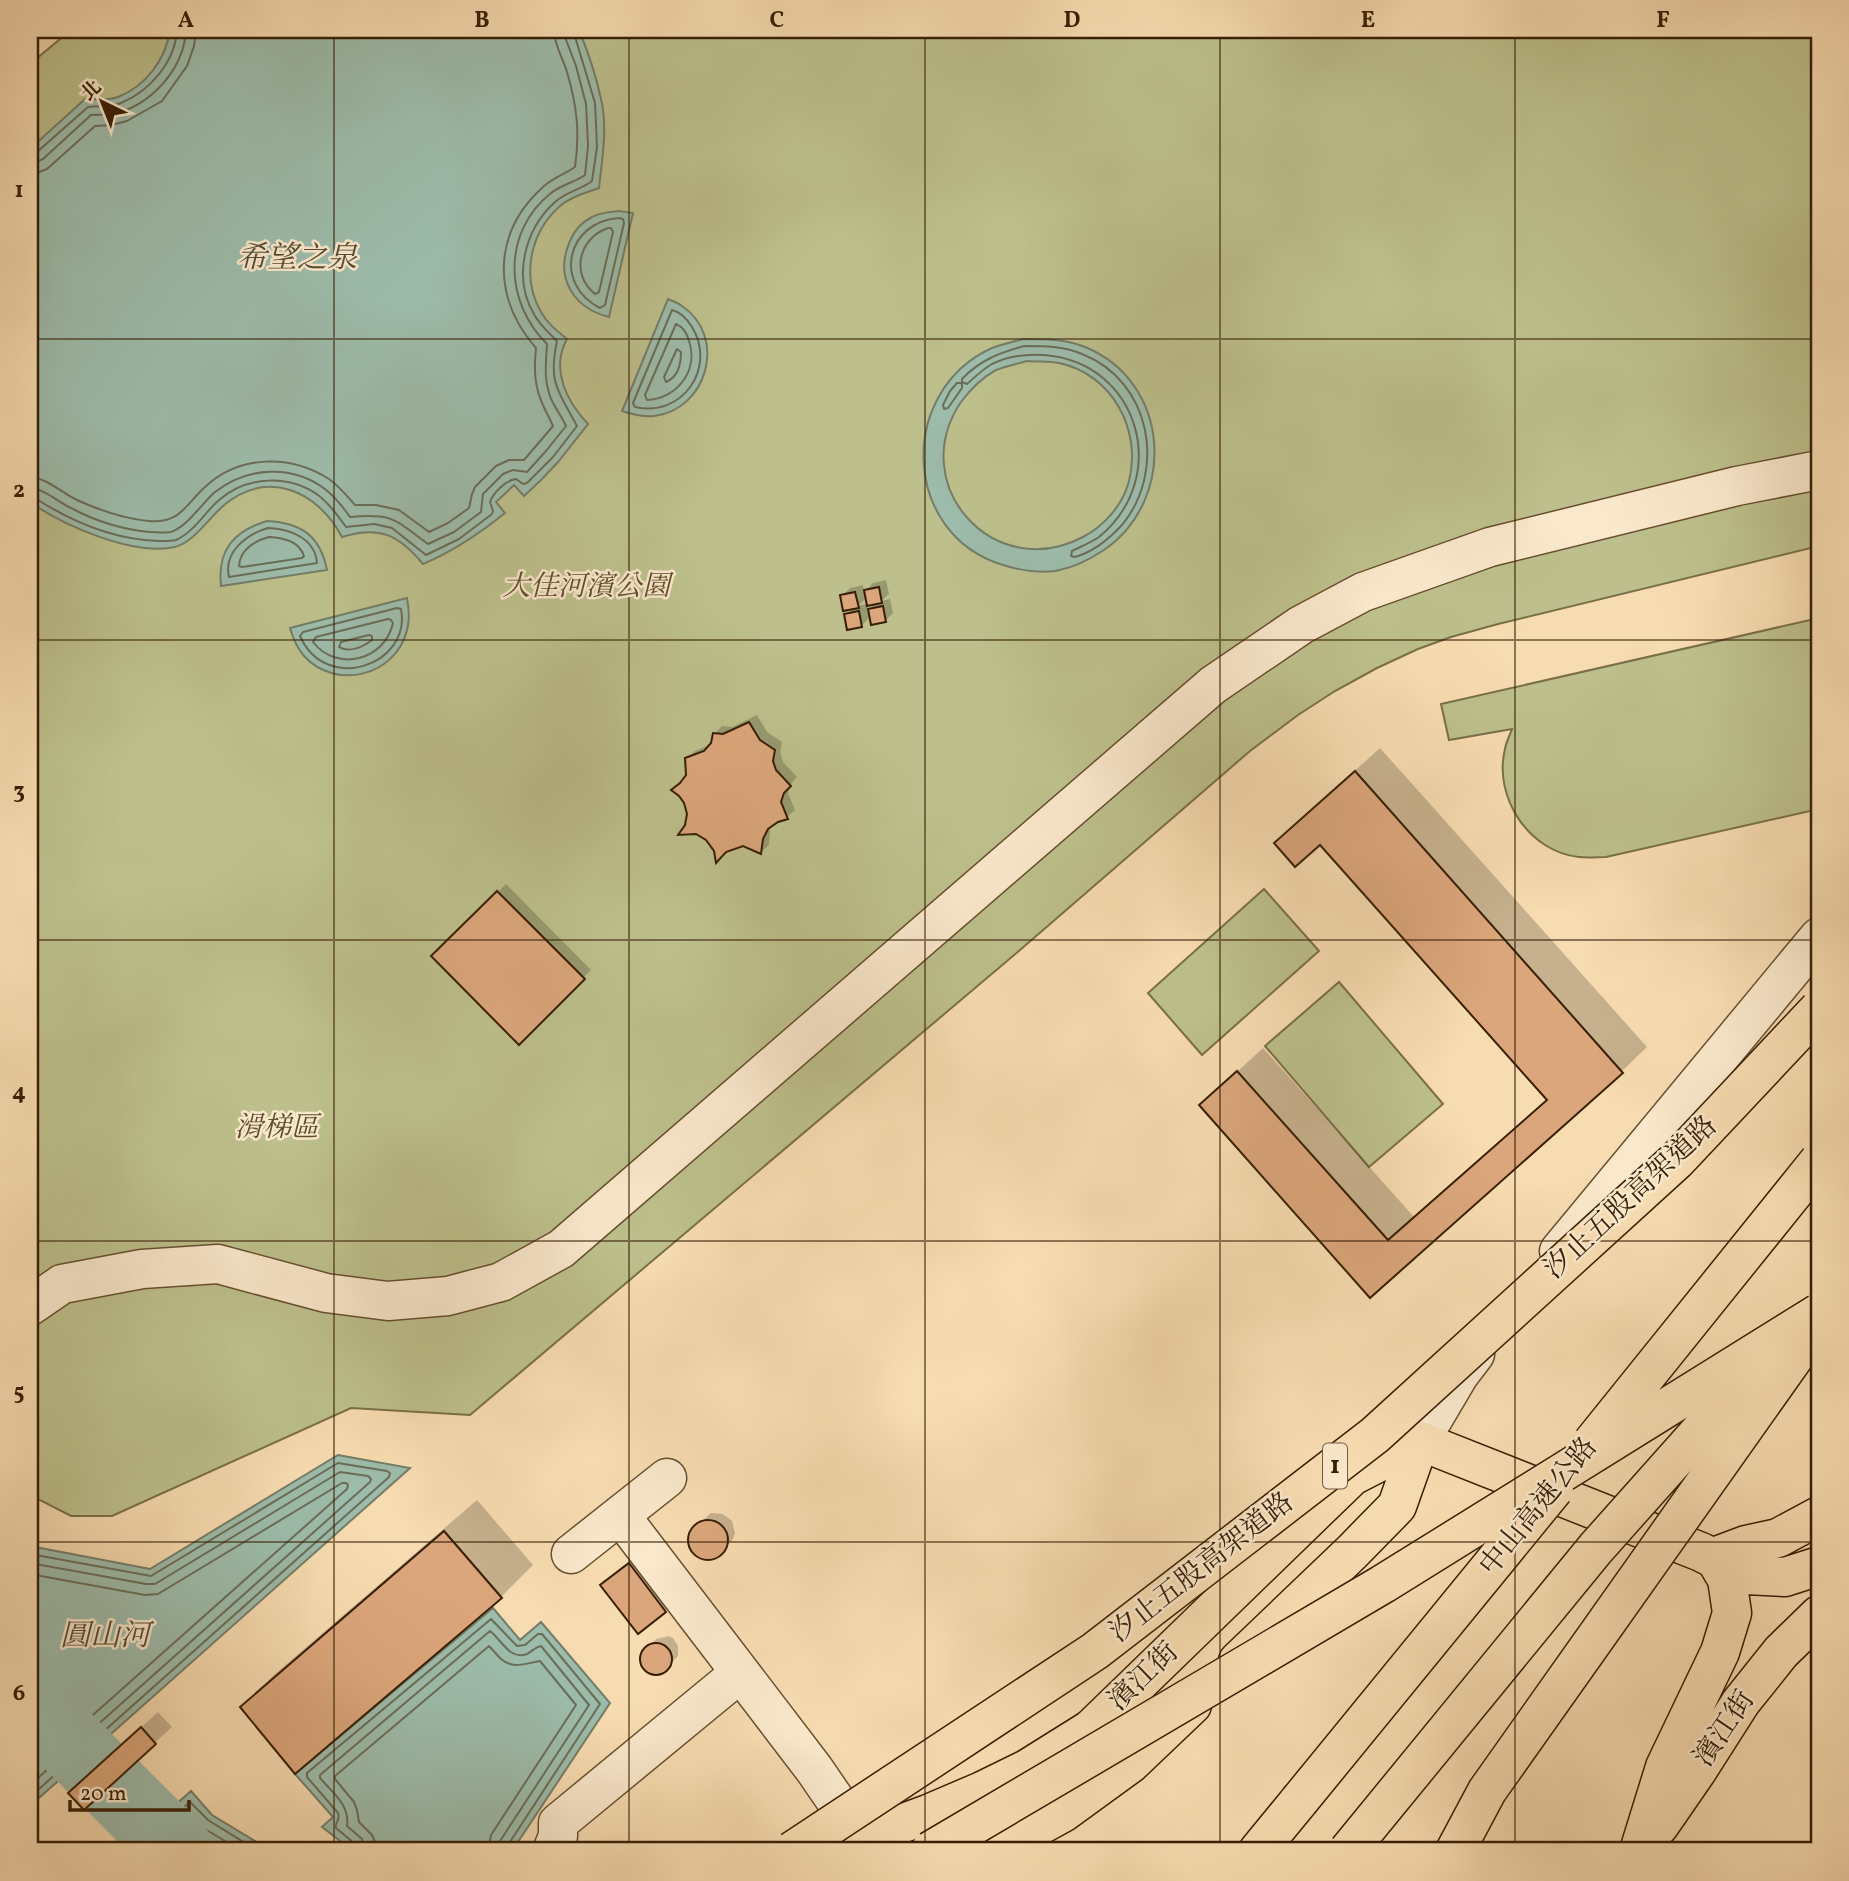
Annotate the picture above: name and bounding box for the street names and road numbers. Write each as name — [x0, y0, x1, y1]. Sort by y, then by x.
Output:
street label: 汐止五股高架道路 — [1536, 1107, 1726, 1289]
street label: 中山高速公路 — [1471, 1429, 1607, 1585]
road number: 1 — [1323, 1443, 1347, 1488]
street label: 汐止五股高架道路 — [1102, 1484, 1302, 1652]
street label: 濱江街 — [1100, 1634, 1188, 1720]
street label: 濱江街 — [1685, 1683, 1765, 1775]

